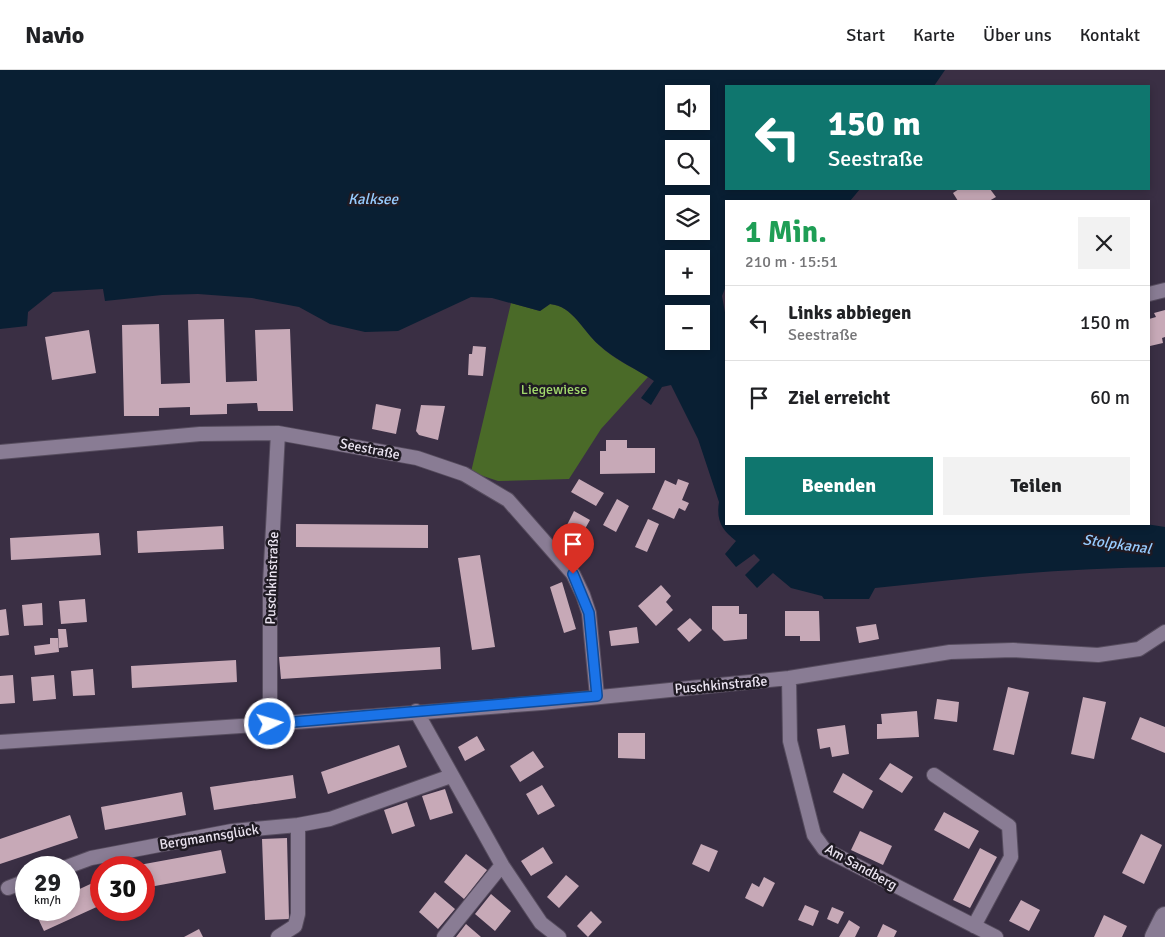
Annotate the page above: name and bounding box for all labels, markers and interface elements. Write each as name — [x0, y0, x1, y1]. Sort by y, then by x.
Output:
text: Navio — [25, 20, 84, 50]
text: Start — [846, 24, 885, 46]
text: Karte — [913, 24, 955, 46]
text: Über uns — [983, 24, 1052, 46]
text: Kontakt — [1080, 24, 1140, 46]
map controls — [665, 85, 710, 350]
button: sound — [665, 85, 710, 130]
text: 150 m — [828, 102, 921, 145]
icon: left — [745, 105, 810, 170]
button: search — [665, 140, 710, 185]
text: Seestraße — [828, 145, 923, 172]
water label: Kalksee — [348, 190, 400, 208]
button: layers — [665, 195, 710, 240]
text: 1 Min. — [745, 214, 827, 251]
button: close — [1078, 217, 1130, 269]
button: + — [665, 250, 710, 295]
text: 210 m · 15:51 — [745, 252, 838, 272]
text: Links abbiegen — [788, 301, 911, 325]
button: − — [665, 305, 710, 350]
icon: left — [745, 309, 773, 337]
text: 150 m — [1080, 311, 1130, 335]
text: Seestraße — [788, 325, 857, 345]
park label: Liegewiese — [521, 381, 587, 398]
icon: arrive — [745, 384, 773, 412]
text: Ziel erreicht — [788, 386, 890, 410]
text: 60 m — [1090, 386, 1130, 410]
street label: Seestraße — [339, 435, 401, 463]
button: Beenden — [745, 457, 933, 515]
button: Teilen — [943, 457, 1130, 515]
pin — [552, 523, 594, 574]
icon: arrive — [559, 530, 587, 558]
water label: Stolpkanal — [1082, 530, 1154, 558]
street label: Puschkinstraße — [262, 531, 282, 625]
street label: Puschkinstraße — [674, 672, 768, 698]
position arrow — [243, 697, 295, 749]
street label: Bergmannsglück — [158, 821, 260, 853]
street label: Am Sandberg — [822, 840, 900, 894]
speed limit sign: 30 — [90, 856, 155, 921]
text: 29 — [34, 867, 61, 898]
text: km/h — [34, 893, 61, 908]

